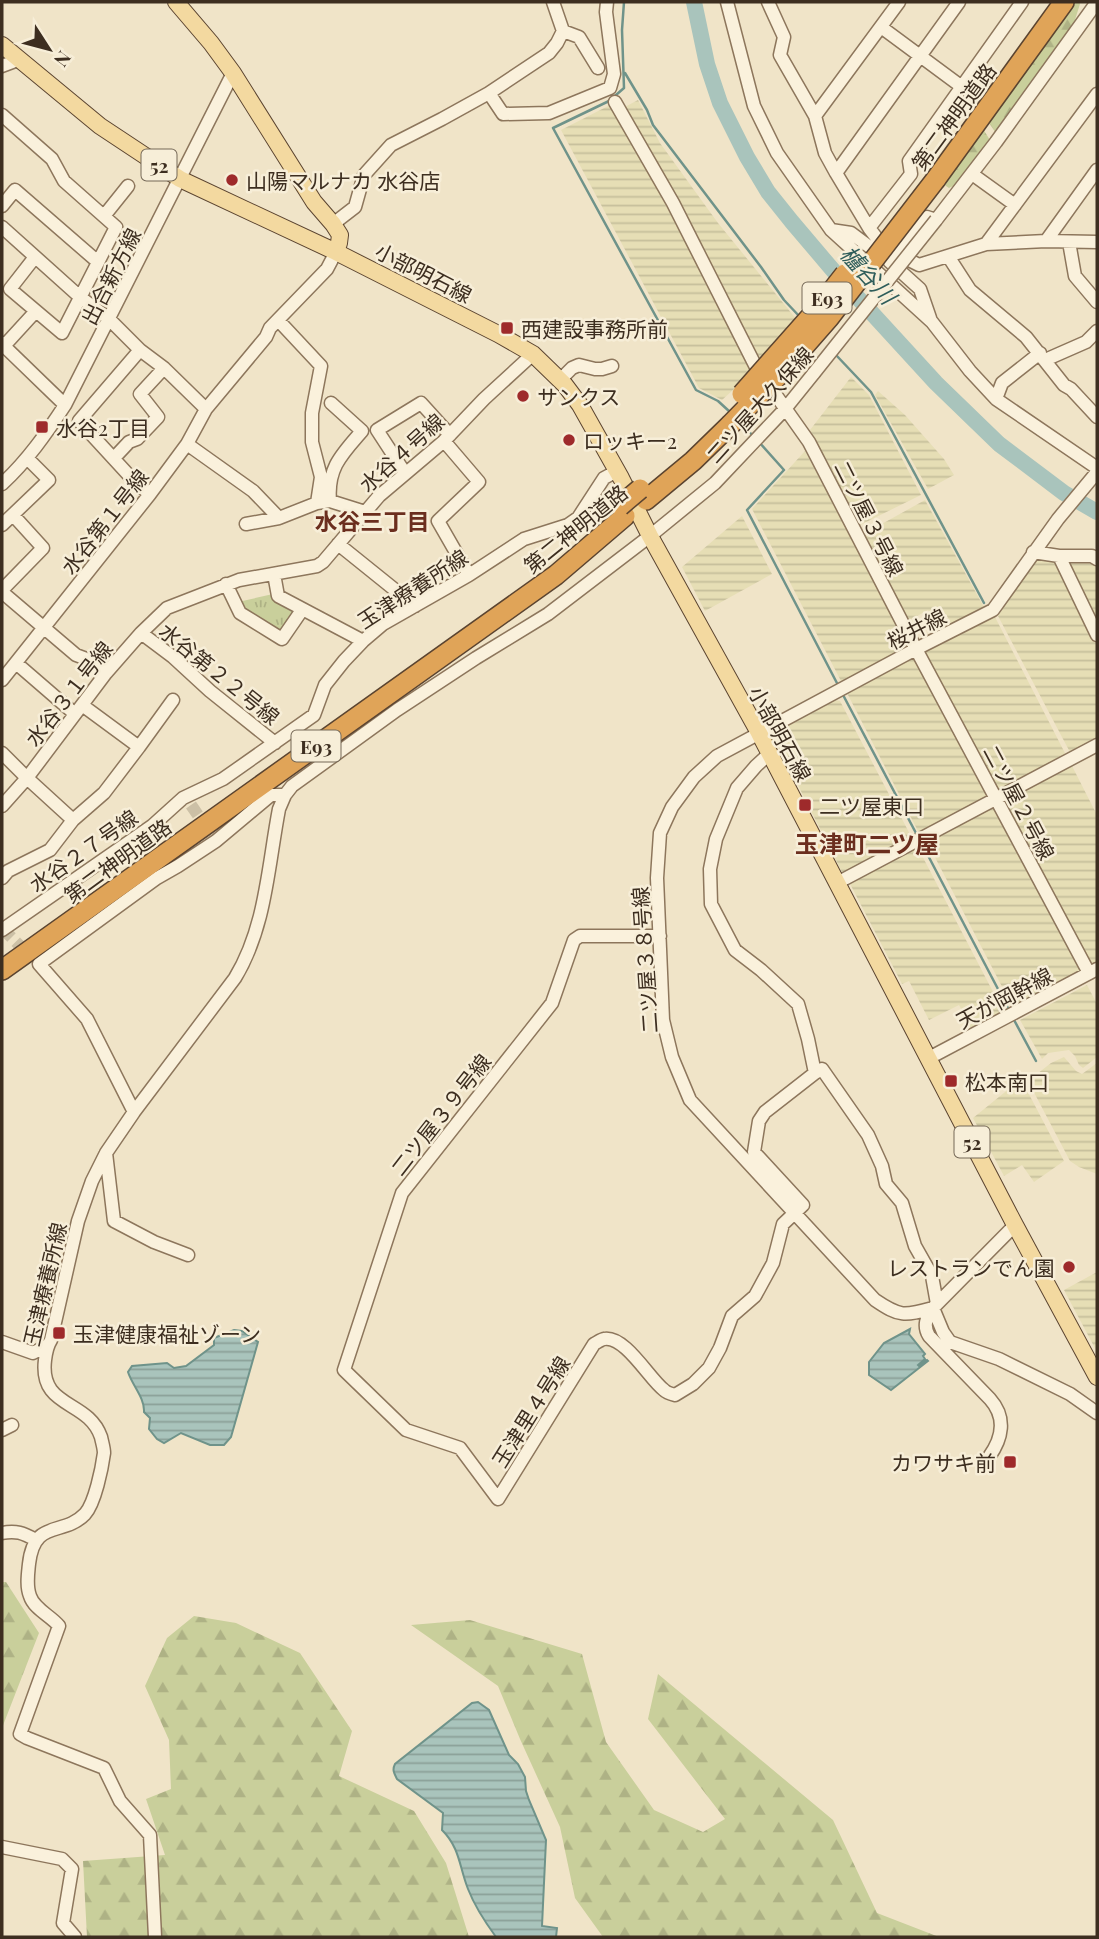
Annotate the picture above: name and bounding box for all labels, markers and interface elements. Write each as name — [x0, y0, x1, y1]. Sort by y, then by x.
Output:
north arrow — [14, 14, 84, 84]
text: N — [49, 46, 78, 73]
street label: 第二神明道路 — [905, 57, 1001, 175]
road number: 52 — [142, 150, 176, 181]
place label: 山陽マルナカ 水谷店 — [246, 166, 440, 194]
marker: 山陽マルナカ 水谷店 — [224, 172, 240, 188]
street label: 出合新方線 — [74, 223, 146, 329]
street label: 小部明石線 — [371, 236, 477, 308]
water label: 櫨谷川 — [834, 238, 906, 312]
road number: E93 — [802, 282, 852, 314]
place label: 西建設事務所前 — [521, 314, 668, 342]
marker: 西建設事務所前 — [499, 320, 515, 336]
street label: 二ツ屋大久保線 — [699, 340, 819, 468]
place label: サンクス — [537, 382, 620, 410]
marker: サンクス — [515, 388, 531, 404]
street label: 水谷４号線 — [353, 406, 449, 498]
place label: 水谷2丁目 — [56, 413, 150, 441]
marker: 水谷2丁目 — [34, 419, 50, 435]
place label: ロッキー2 — [583, 426, 677, 454]
marker: ロッキー2 — [561, 432, 577, 448]
street label: 二ツ屋３号線 — [829, 456, 911, 580]
street label: 水谷第１号線 — [54, 463, 154, 579]
street label: 第二神明道路 — [517, 477, 633, 579]
district label: 水谷三丁目 — [315, 505, 430, 536]
street label: 玉津療養所線 — [352, 542, 472, 634]
street label: 桜井線 — [882, 601, 950, 655]
street label: 水谷第２２号線 — [154, 616, 286, 730]
street label: 水谷３１号線 — [18, 635, 118, 751]
street label: 小部明石線 — [743, 680, 819, 786]
road number: E93 — [292, 730, 340, 762]
street label: 二ツ屋２号線 — [978, 740, 1062, 864]
place label: 二ツ屋東口 — [819, 791, 924, 819]
marker: 二ツ屋東口 — [797, 797, 813, 813]
street label: 水谷２７号線 — [23, 802, 143, 898]
street label: 第二神明道路 — [58, 812, 176, 908]
district label: 玉津町二ツ屋 — [795, 827, 939, 859]
street label: 二ツ屋３８号線 — [625, 886, 663, 1034]
street label: 天が岡幹線 — [951, 960, 1057, 1034]
street label: 二ツ屋３９号線 — [384, 1047, 496, 1181]
place label: 松本南口 — [965, 1067, 1049, 1095]
marker: 松本南口 — [943, 1073, 959, 1089]
road number: 52 — [954, 1126, 990, 1158]
street label: 玉津療養所線 — [16, 1219, 72, 1349]
place label: レストランでん園 — [887, 1253, 1055, 1281]
marker: レストランでん園 — [1061, 1259, 1077, 1275]
place label: 玉津健康福祉ゾーン — [73, 1319, 261, 1347]
marker: 玉津健康福祉ゾーン — [51, 1325, 67, 1341]
street label: 玉津里４号線 — [485, 1350, 575, 1472]
place label: カワサキ前 — [891, 1448, 996, 1476]
marker: カワサキ前 — [1002, 1454, 1018, 1470]

